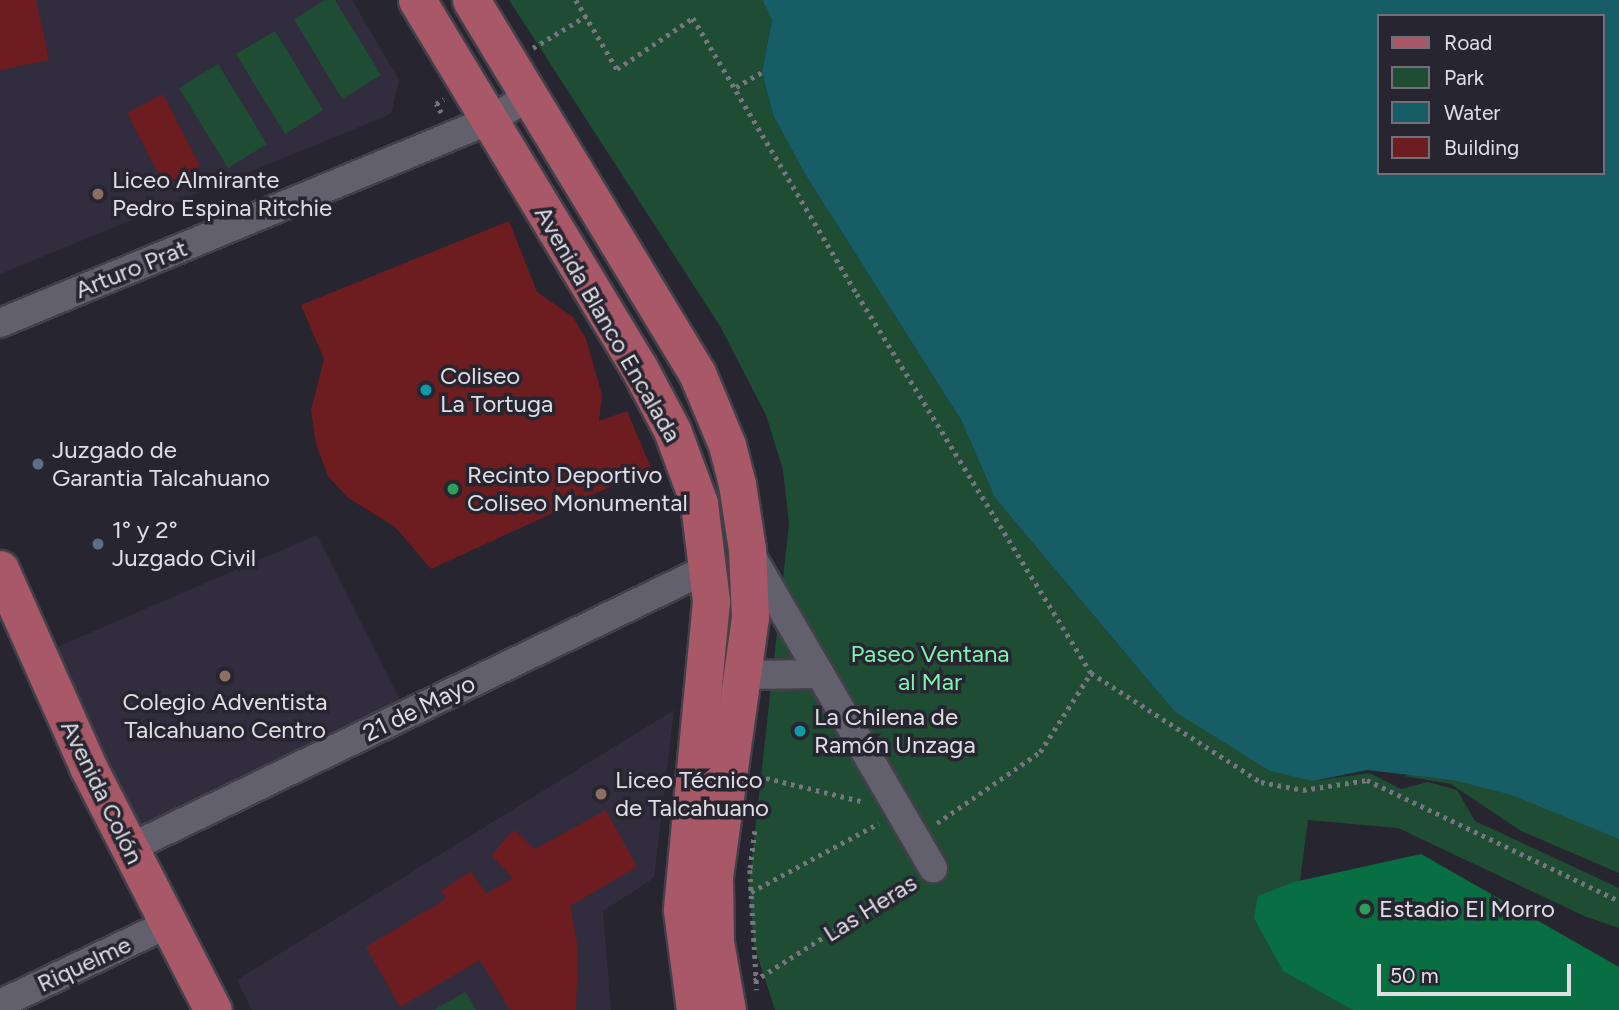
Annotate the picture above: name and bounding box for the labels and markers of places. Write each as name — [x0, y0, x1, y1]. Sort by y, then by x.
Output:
place label: Liceo Almirante Pedro Espina Ritchie — [112, 166, 332, 222]
marker: Liceo Almirante Pedro Espina Ritchie — [90, 186, 106, 202]
place label: Coliseo La Tortuga — [440, 362, 553, 418]
marker: Coliseo La Tortuga — [418, 382, 434, 398]
place label: Juzgado de Garantia Talcahuano — [52, 436, 270, 492]
marker: Juzgado de Garantia Talcahuano — [30, 456, 46, 472]
place label: Recinto Deportivo Coliseo Monumental — [467, 461, 688, 517]
marker: Recinto Deportivo Coliseo Monumental — [445, 481, 461, 497]
place label: 1° y 2° Juzgado Civil — [112, 516, 256, 572]
marker: 1° y 2° Juzgado Civil — [90, 536, 106, 552]
marker: Colegio Adventista Talcahuano Centro — [217, 668, 233, 684]
place label: Colegio Adventista Talcahuano Centro — [122, 688, 328, 744]
place label: La Chilena de Ramón Unzaga — [814, 703, 976, 759]
marker: La Chilena de Ramón Unzaga — [792, 723, 808, 739]
place label: Liceo Técnico de Talcahuano — [615, 766, 769, 822]
marker: Liceo Técnico de Talcahuano — [593, 786, 609, 802]
place label: Estadio El Morro — [1379, 895, 1555, 923]
marker: Estadio El Morro — [1357, 901, 1373, 917]

